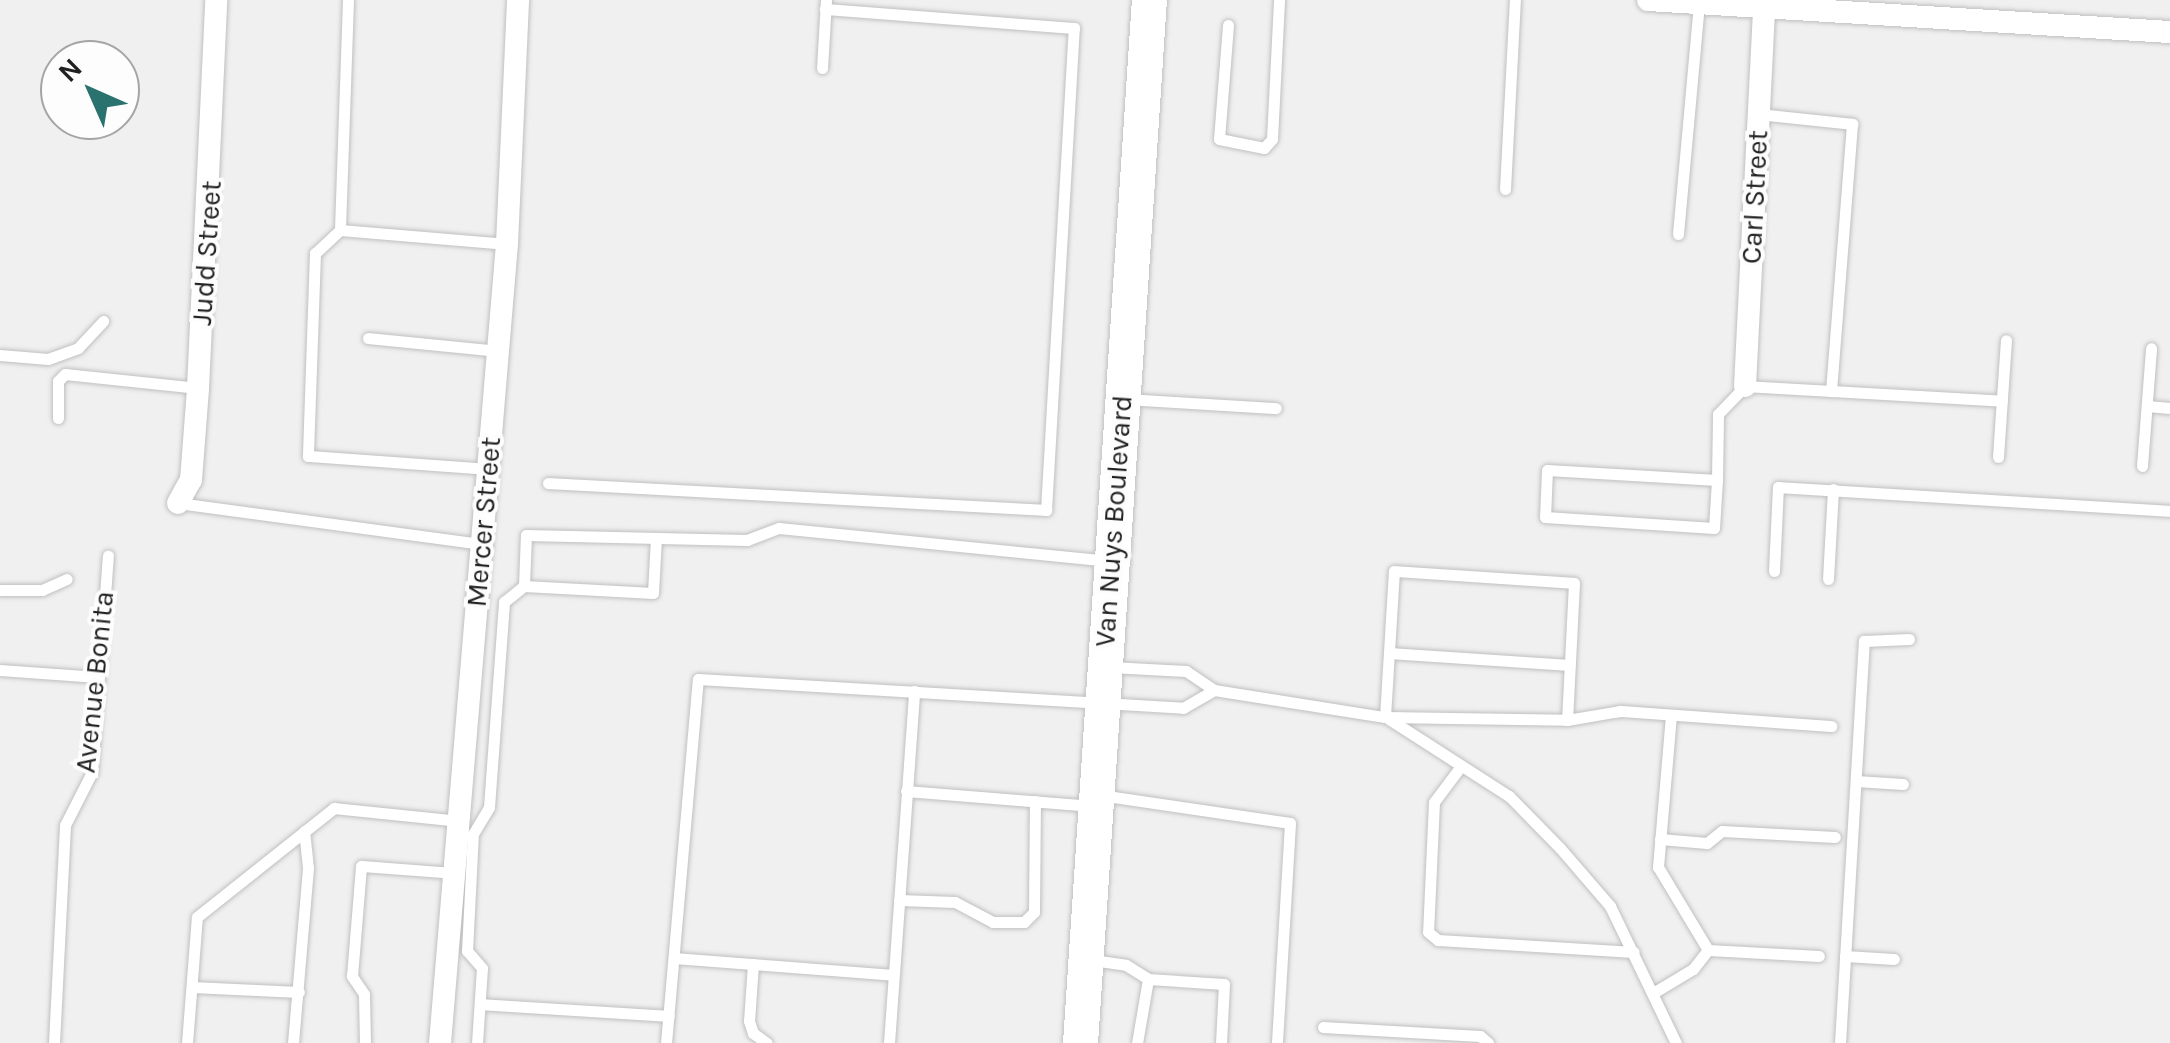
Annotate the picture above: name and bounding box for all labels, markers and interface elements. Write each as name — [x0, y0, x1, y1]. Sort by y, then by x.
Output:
north arrow — [40, 40, 140, 140]
text: N — [51, 51, 89, 89]
street label: Carl Street — [1735, 129, 1775, 265]
street label: Judd Street — [185, 180, 229, 326]
street label: Van Nuys Boulevard — [1088, 394, 1140, 648]
street label: Mercer Street — [460, 436, 508, 608]
street label: Avenue Bonita — [69, 589, 121, 775]

